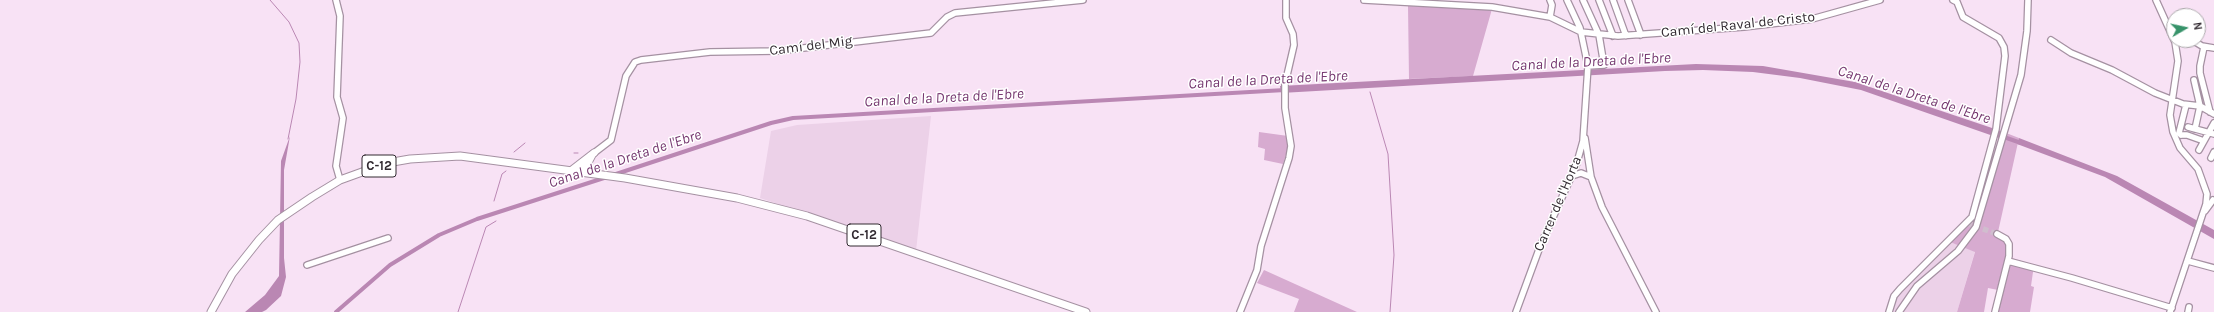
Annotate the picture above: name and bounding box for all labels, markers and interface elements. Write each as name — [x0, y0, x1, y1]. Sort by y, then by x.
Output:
north arrow — [2166, 8, 2206, 48]
street label: Camí del Raval de Cristo — [1660, 9, 1816, 41]
text: N — [2190, 21, 2204, 31]
street label: Camí del Mig — [769, 33, 853, 59]
water label: Canal de la Dreta de l'Ebre — [1511, 49, 1671, 75]
water label: Canal de la Dreta de l'Ebre — [1835, 62, 1993, 128]
water label: Canal de la Dreta de l'Ebre — [1188, 67, 1348, 93]
water label: Canal de la Dreta de l'Ebre — [864, 85, 1024, 111]
water label: Canal de la Dreta de l'Ebre — [546, 126, 704, 192]
street label: Carrer de l'Horta — [1530, 154, 1586, 254]
road number: C-12 — [362, 155, 396, 177]
road number: C-12 — [847, 224, 881, 246]

